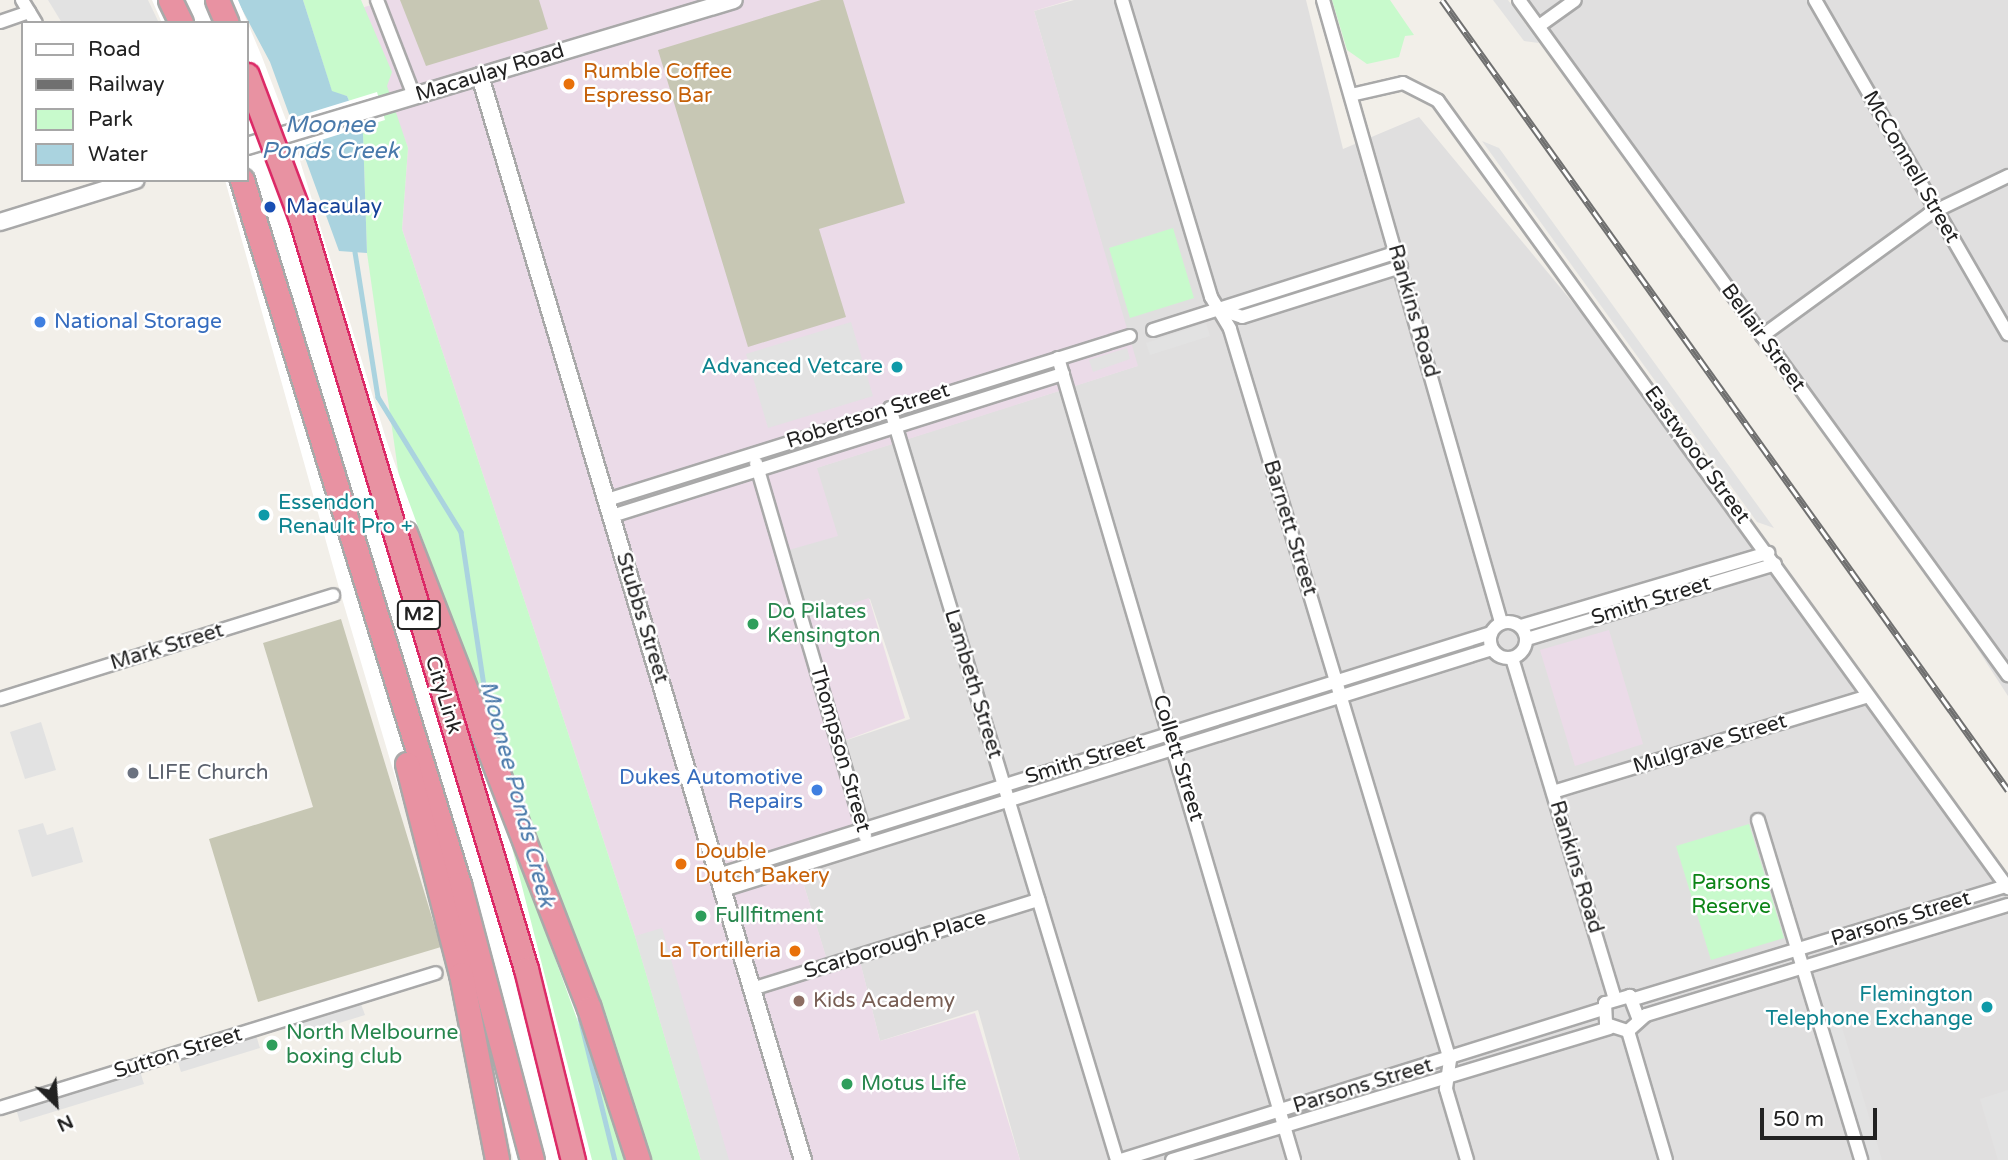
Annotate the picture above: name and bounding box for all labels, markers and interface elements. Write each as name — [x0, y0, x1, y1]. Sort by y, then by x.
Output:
legend — [21, 21, 248, 182]
text: Road — [88, 37, 141, 62]
street label: Macaulay Road — [413, 38, 567, 108]
place label: Rumble Coffee Espresso Bar — [583, 59, 732, 109]
text: Railway — [88, 72, 165, 97]
marker: Rumble Coffee Espresso Bar — [561, 76, 577, 92]
street label: McConnell Street — [1857, 86, 1965, 248]
text: Park — [88, 107, 133, 132]
water label: Moonee Ponds Creek — [261, 111, 399, 165]
text: Water — [88, 142, 148, 167]
place label: Macaulay — [286, 194, 382, 220]
marker: Macaulay — [260, 197, 280, 217]
street label: Rankins Road — [1382, 242, 1444, 380]
street label: Bellair Street — [1715, 279, 1811, 397]
place label: National Storage — [54, 309, 222, 335]
marker: National Storage — [32, 314, 48, 330]
place label: Advanced Vetcare — [701, 354, 883, 380]
marker: Advanced Vetcare — [889, 359, 905, 375]
street label: Robertson Street — [783, 378, 953, 454]
street label: Eastwood Street — [1639, 381, 1755, 529]
street label: Barnett Street — [1257, 457, 1323, 599]
place label: Essendon Renault Pro + — [278, 490, 413, 540]
marker: Essendon Renault Pro + — [256, 507, 272, 523]
street label: Stubbs Street — [610, 550, 674, 686]
street label: Smith Street — [1588, 571, 1714, 631]
place label: Do Pilates Kensington — [767, 599, 881, 649]
road number: M2 — [396, 600, 442, 630]
street label: Lambeth Street — [938, 606, 1008, 762]
marker: Do Pilates Kensington — [745, 616, 761, 632]
street label: Mark Street — [107, 618, 227, 676]
street label: CityLink — [419, 653, 467, 737]
street label: Thompson Street — [804, 663, 876, 835]
water label: Moonee Ponds Creek — [473, 678, 561, 910]
street label: Collett Street — [1147, 692, 1209, 824]
street label: Mulgrave Street — [1630, 709, 1790, 779]
street label: Smith Street — [1022, 730, 1148, 790]
place label: LIFE Church — [147, 760, 269, 786]
marker: LIFE Church — [125, 765, 141, 781]
place label: Dukes Automotive Repairs — [619, 765, 803, 815]
marker: Dukes Automotive Repairs — [809, 782, 825, 798]
street label: Rankins Road — [1544, 798, 1608, 936]
place label: Double Dutch Bakery — [695, 839, 830, 889]
marker: Double Dutch Bakery — [673, 856, 689, 872]
park label: Parsons Reserve — [1691, 870, 1771, 920]
street label: Parsons Street — [1828, 886, 1974, 952]
place label: Fullfitment — [715, 903, 823, 929]
street label: Scarborough Place — [801, 905, 989, 985]
marker: Fullfitment — [693, 908, 709, 924]
place label: La Tortilleria — [659, 938, 781, 964]
marker: La Tortilleria — [787, 943, 803, 959]
place label: Flemington Telephone Exchange — [1765, 982, 1973, 1032]
place label: Kids Academy — [813, 988, 955, 1014]
marker: Kids Academy — [791, 993, 807, 1009]
marker: Flemington Telephone Exchange — [1979, 999, 1995, 1015]
place label: North Melbourne boxing club — [286, 1020, 458, 1070]
street label: Sutton Street — [111, 1022, 245, 1084]
marker: North Melbourne boxing club — [264, 1037, 280, 1053]
street label: Parsons Street — [1290, 1053, 1436, 1119]
north arrow — [21, 1069, 91, 1139]
place label: Motus Life — [861, 1071, 967, 1097]
marker: Motus Life — [839, 1076, 855, 1092]
scale bar — [1763, 1094, 1880, 1138]
text: 50 m — [1773, 1107, 1824, 1132]
text: N — [53, 1110, 76, 1136]

